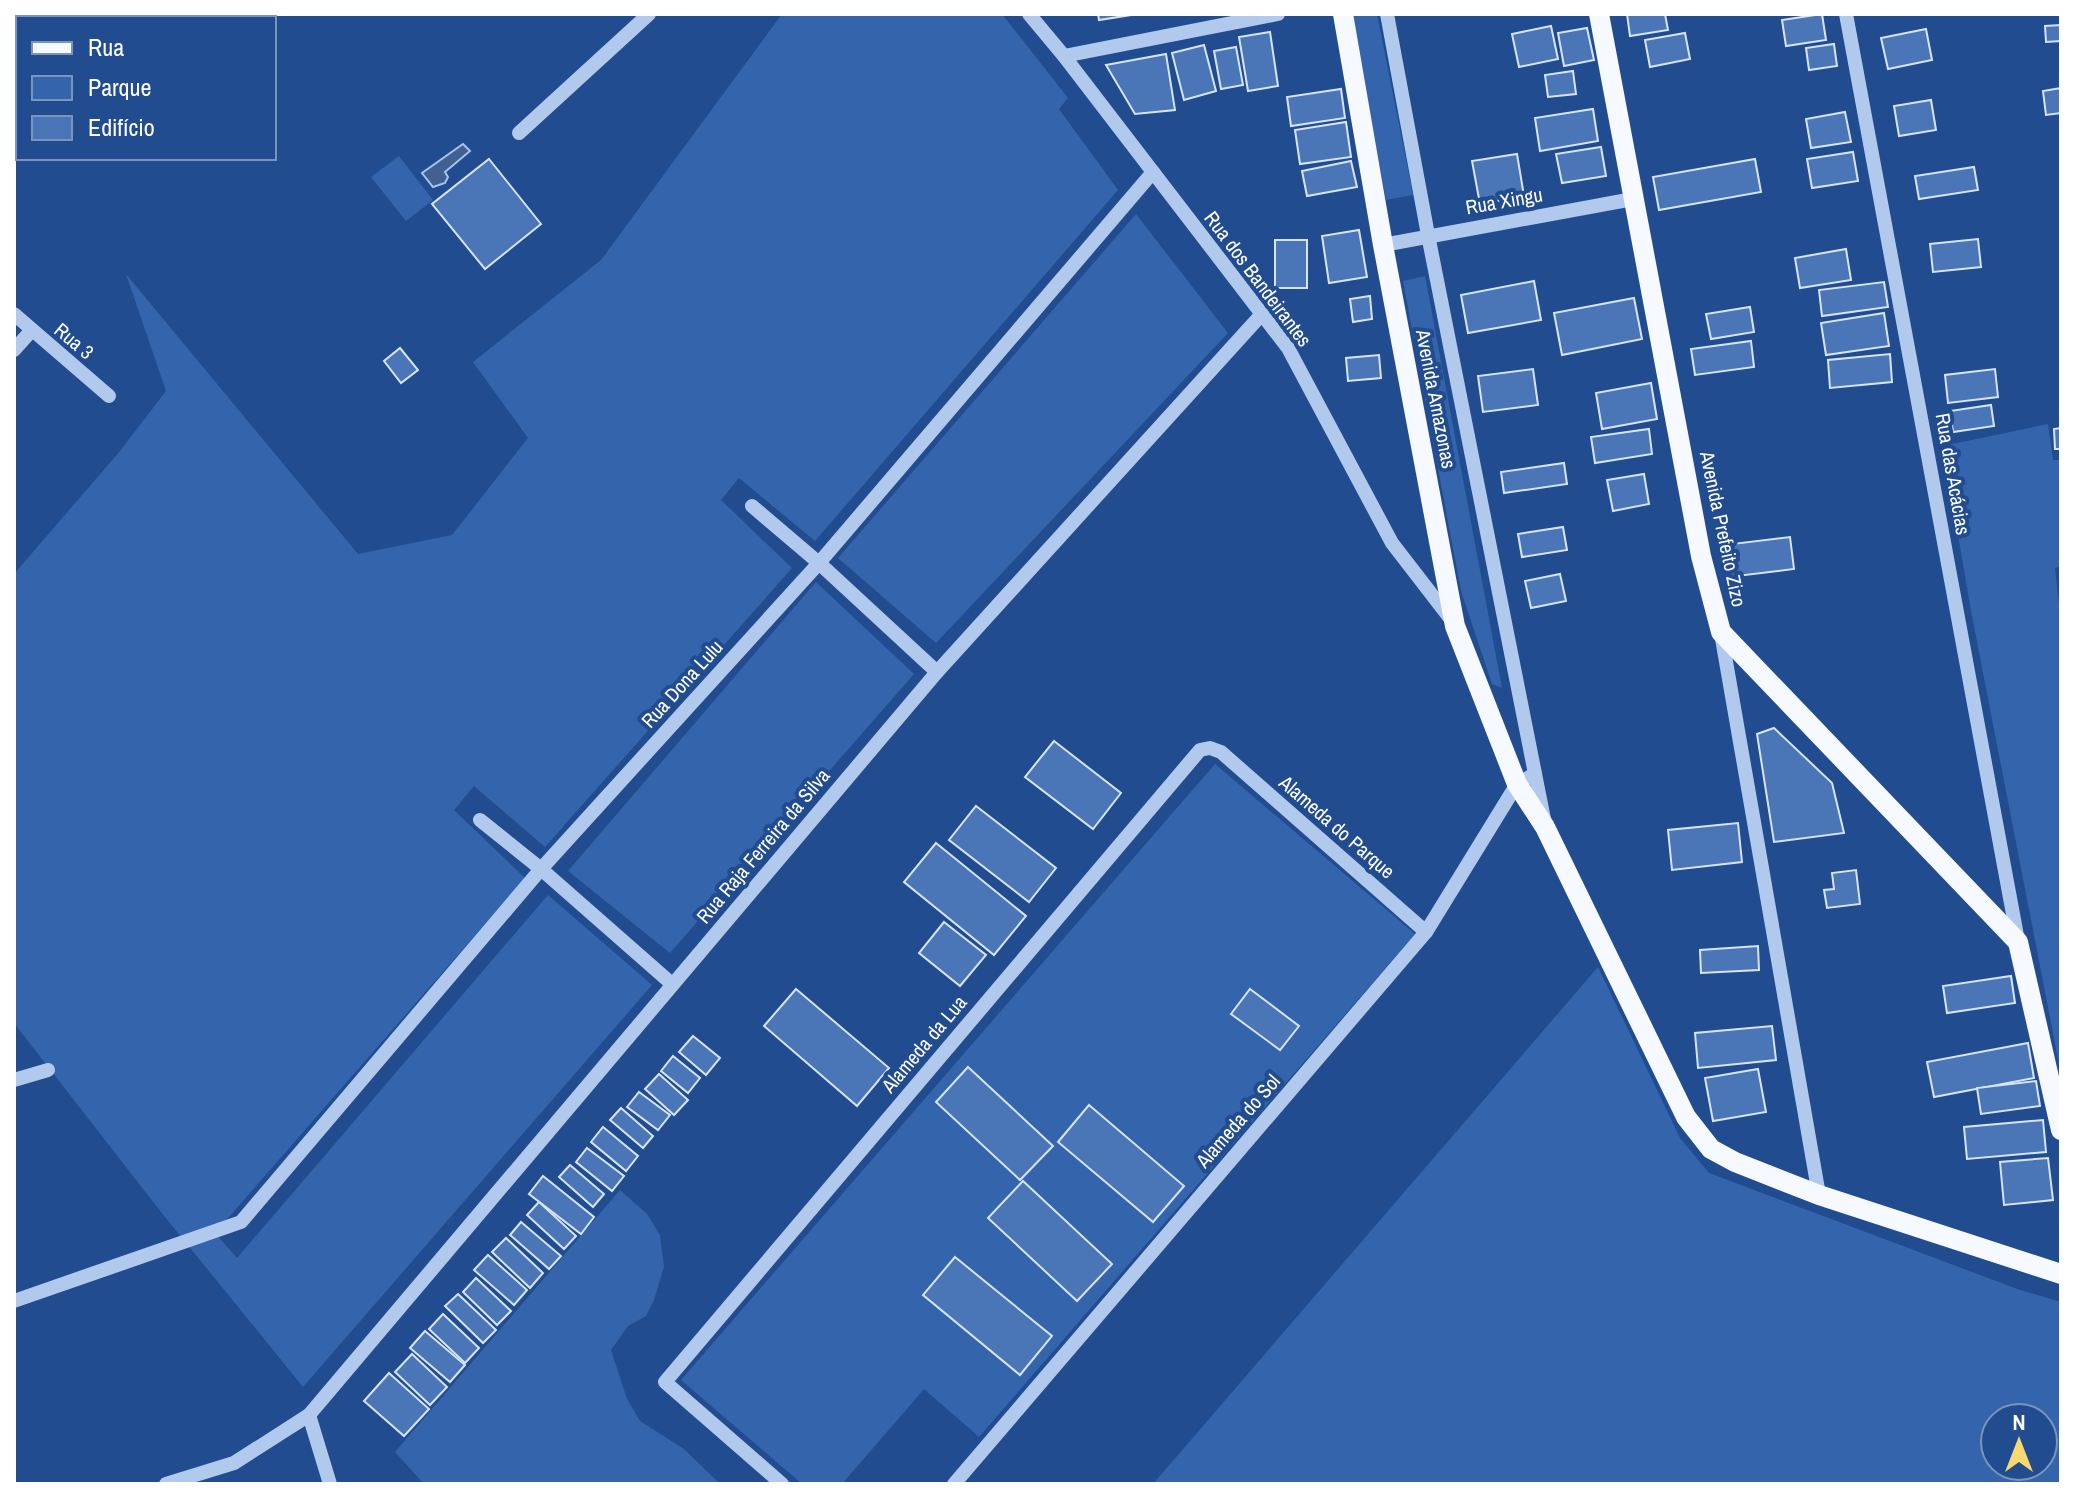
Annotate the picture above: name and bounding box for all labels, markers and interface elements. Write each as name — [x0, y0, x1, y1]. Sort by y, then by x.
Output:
legend — [16, 16, 276, 160]
text: Rua — [88, 31, 124, 63]
text: Parque — [88, 71, 151, 103]
text: Edifício — [88, 111, 155, 143]
street label: Rua Xingu — [1463, 180, 1544, 221]
street label: Rua dos Bandeirantes — [1199, 205, 1318, 352]
street label: Rua 3 — [49, 316, 100, 365]
street label: Avenida Amazonas — [1410, 326, 1463, 471]
street label: Rua das Acácias — [1930, 411, 1977, 537]
street label: Avenida Prefeito Zizo — [1694, 448, 1753, 609]
street label: Rua Dona Lulu — [635, 634, 728, 733]
street label: Rua Raja Ferreira da Silva — [690, 763, 835, 929]
street label: Alameda do Parque — [1273, 768, 1401, 884]
street label: Alameda da Lua — [874, 989, 972, 1099]
street label: Alameda do Sol — [1189, 1068, 1286, 1174]
north arrow — [1979, 1402, 2059, 1482]
text: N — [2012, 1407, 2026, 1437]

